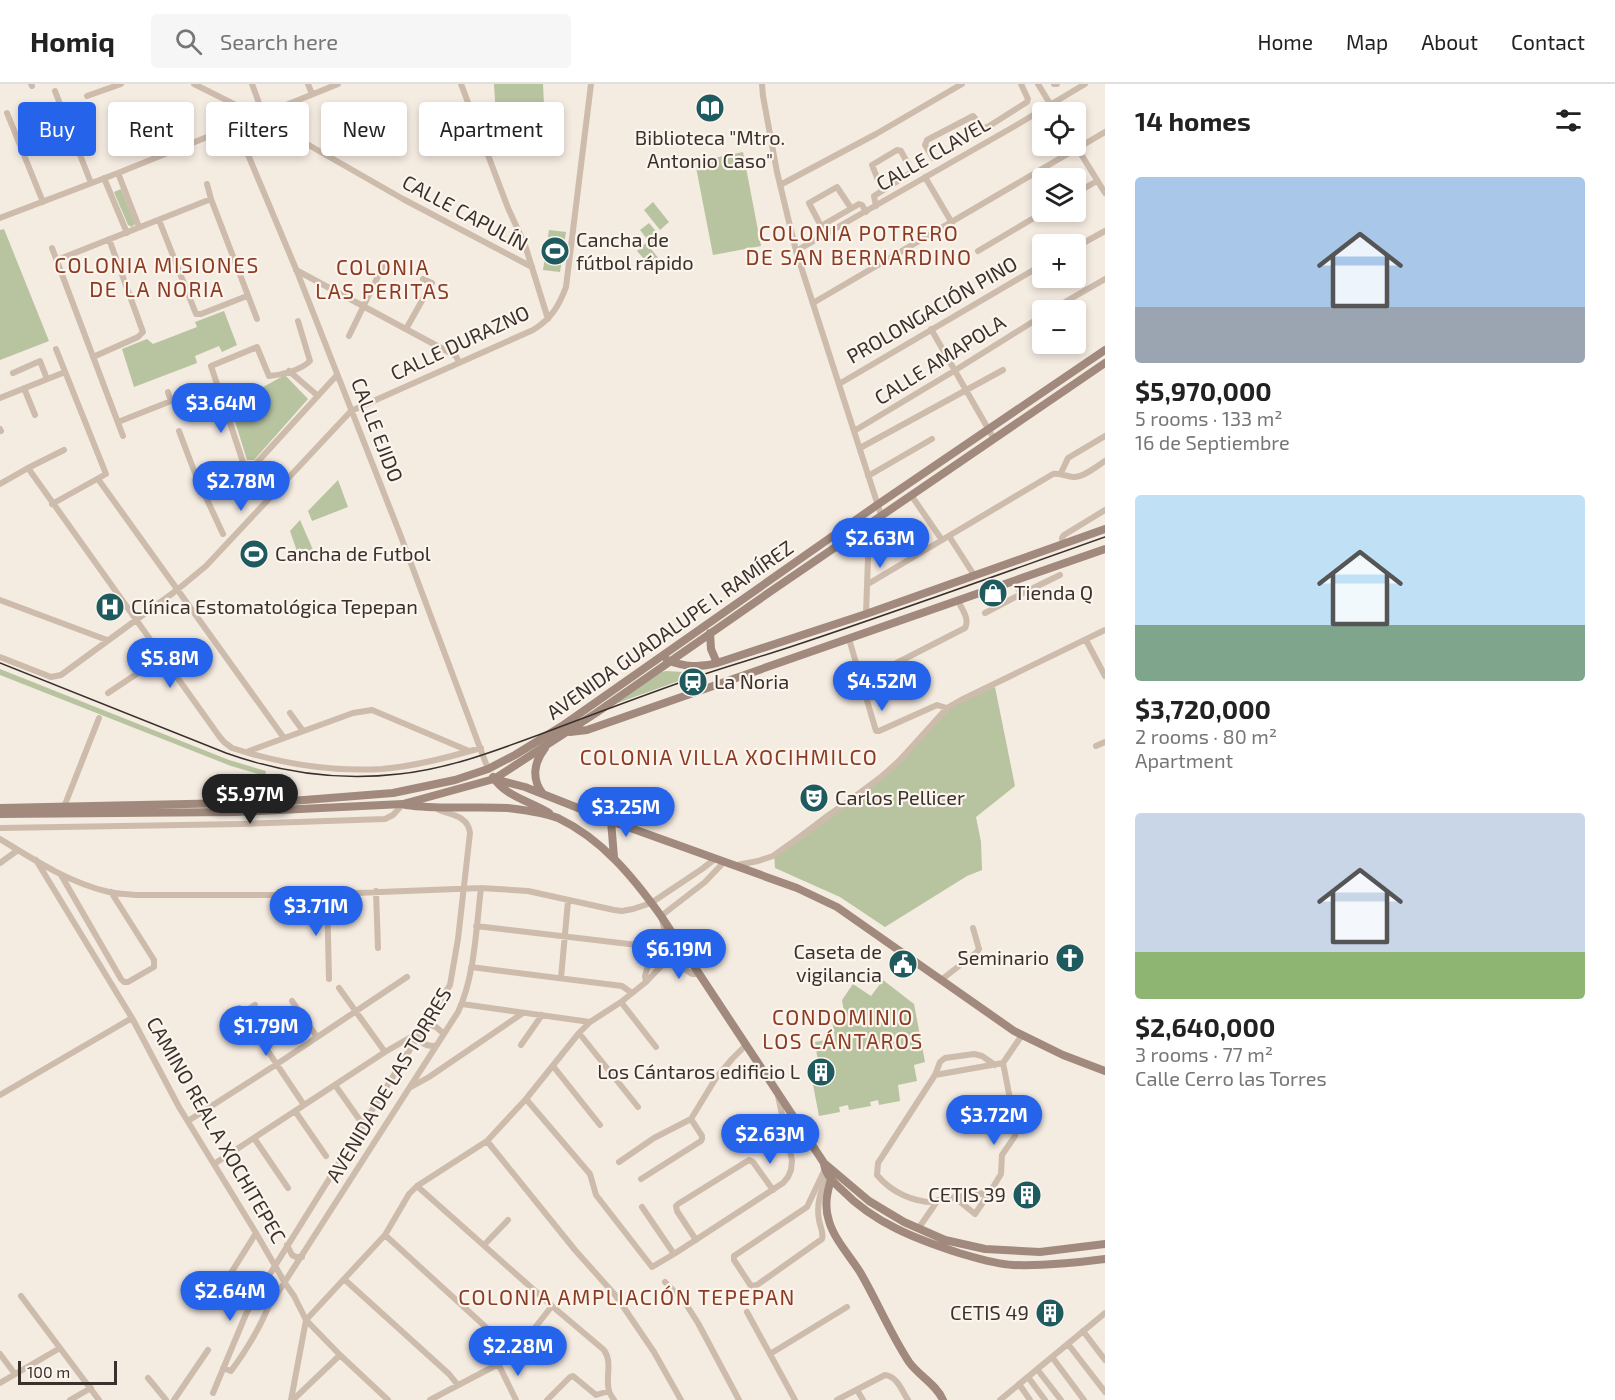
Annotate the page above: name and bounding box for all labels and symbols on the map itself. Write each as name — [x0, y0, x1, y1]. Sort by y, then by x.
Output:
library icon: Biblioteca "Mtro. Antonio Caso" — [694, 92, 726, 124]
street label: CALLE CLAVEL — [871, 111, 994, 195]
place label: Biblioteca "Mtro. Antonio Caso" — [635, 125, 785, 172]
street label: CALLE CAPULÍN — [399, 169, 532, 255]
district label: COLONIA POTRERO DE SAN BERNARDINO — [745, 220, 973, 269]
place label: Cancha de fútbol rápido — [576, 227, 694, 274]
sports icon: Cancha de fútbol rápido — [539, 235, 571, 267]
street label: PROLONGACIÓN PINO — [842, 251, 1021, 368]
district label: COLONIA MISIONES DE LA NORIA — [54, 252, 260, 301]
district label: COLONIA LAS PERITAS — [315, 254, 451, 303]
street label: CALLE DURAZNO — [386, 299, 533, 385]
street label: CALLE AMAPOLA — [870, 309, 1010, 409]
street label: CALLE EJIDO — [347, 374, 409, 485]
pin: $3.64M — [172, 383, 270, 434]
pin: $2.78M — [192, 461, 290, 512]
pin: $2.63M — [831, 518, 929, 569]
street label: AVENIDA GUADALUPE I. RAMÍREZ — [542, 535, 797, 724]
sports icon: Cancha de Futbol — [238, 538, 270, 570]
place label: Cancha de Futbol — [275, 541, 431, 565]
shop icon: Tienda Q — [977, 577, 1009, 609]
place label: Tienda Q — [1014, 580, 1093, 604]
hospital icon: Clínica Estomatológica Tepepan — [94, 591, 126, 623]
place label: Clínica Estomatológica Tepepan — [131, 594, 418, 618]
pin: $5.8M — [128, 638, 212, 689]
pin: $4.52M — [833, 661, 931, 712]
station icon: La Noria — [677, 666, 709, 698]
place label: La Noria — [714, 669, 789, 693]
district label: COLONIA VILLA XOCIHMILCO — [580, 744, 878, 769]
pin: $5.97M — [201, 774, 299, 825]
theatre icon: Carlos Pellicer — [798, 782, 830, 814]
place label: Carlos Pellicer — [835, 785, 965, 809]
pin: $3.25M — [577, 787, 675, 838]
pin: $3.71M — [267, 886, 365, 937]
pin: $6.19M — [630, 929, 728, 980]
place label: Caseta de vigilancia — [793, 939, 882, 986]
church icon: Seminario — [1054, 942, 1086, 974]
place label: Seminario — [958, 945, 1049, 969]
public building icon: Caseta de vigilancia — [887, 948, 919, 980]
street label: AVENIDA DE LAS TORRES — [320, 983, 456, 1186]
district label: CONDOMINIO LOS CÁNTAROS — [762, 1004, 924, 1053]
pin: $1.79M — [217, 1006, 315, 1057]
street label: CAMINO REAL A XOCHITEPEC — [142, 1012, 292, 1247]
building icon: Los Cántaros edificio L — [805, 1056, 837, 1088]
place label: Los Cántaros edificio L — [597, 1059, 800, 1083]
pin: $3.72M — [945, 1095, 1043, 1146]
pin: $2.63M — [721, 1114, 819, 1165]
building icon: CETIS 39 — [1011, 1179, 1043, 1211]
place label: CETIS 39 — [928, 1182, 1006, 1206]
pin: $2.64M — [181, 1271, 279, 1322]
district label: COLONIA AMPLIACIÓN TEPEPAN — [458, 1284, 796, 1309]
building icon: CETIS 49 — [1034, 1297, 1066, 1329]
place label: CETIS 49 — [950, 1300, 1029, 1324]
pin: $2.28M — [469, 1326, 567, 1377]
scale bar — [18, 1358, 117, 1386]

